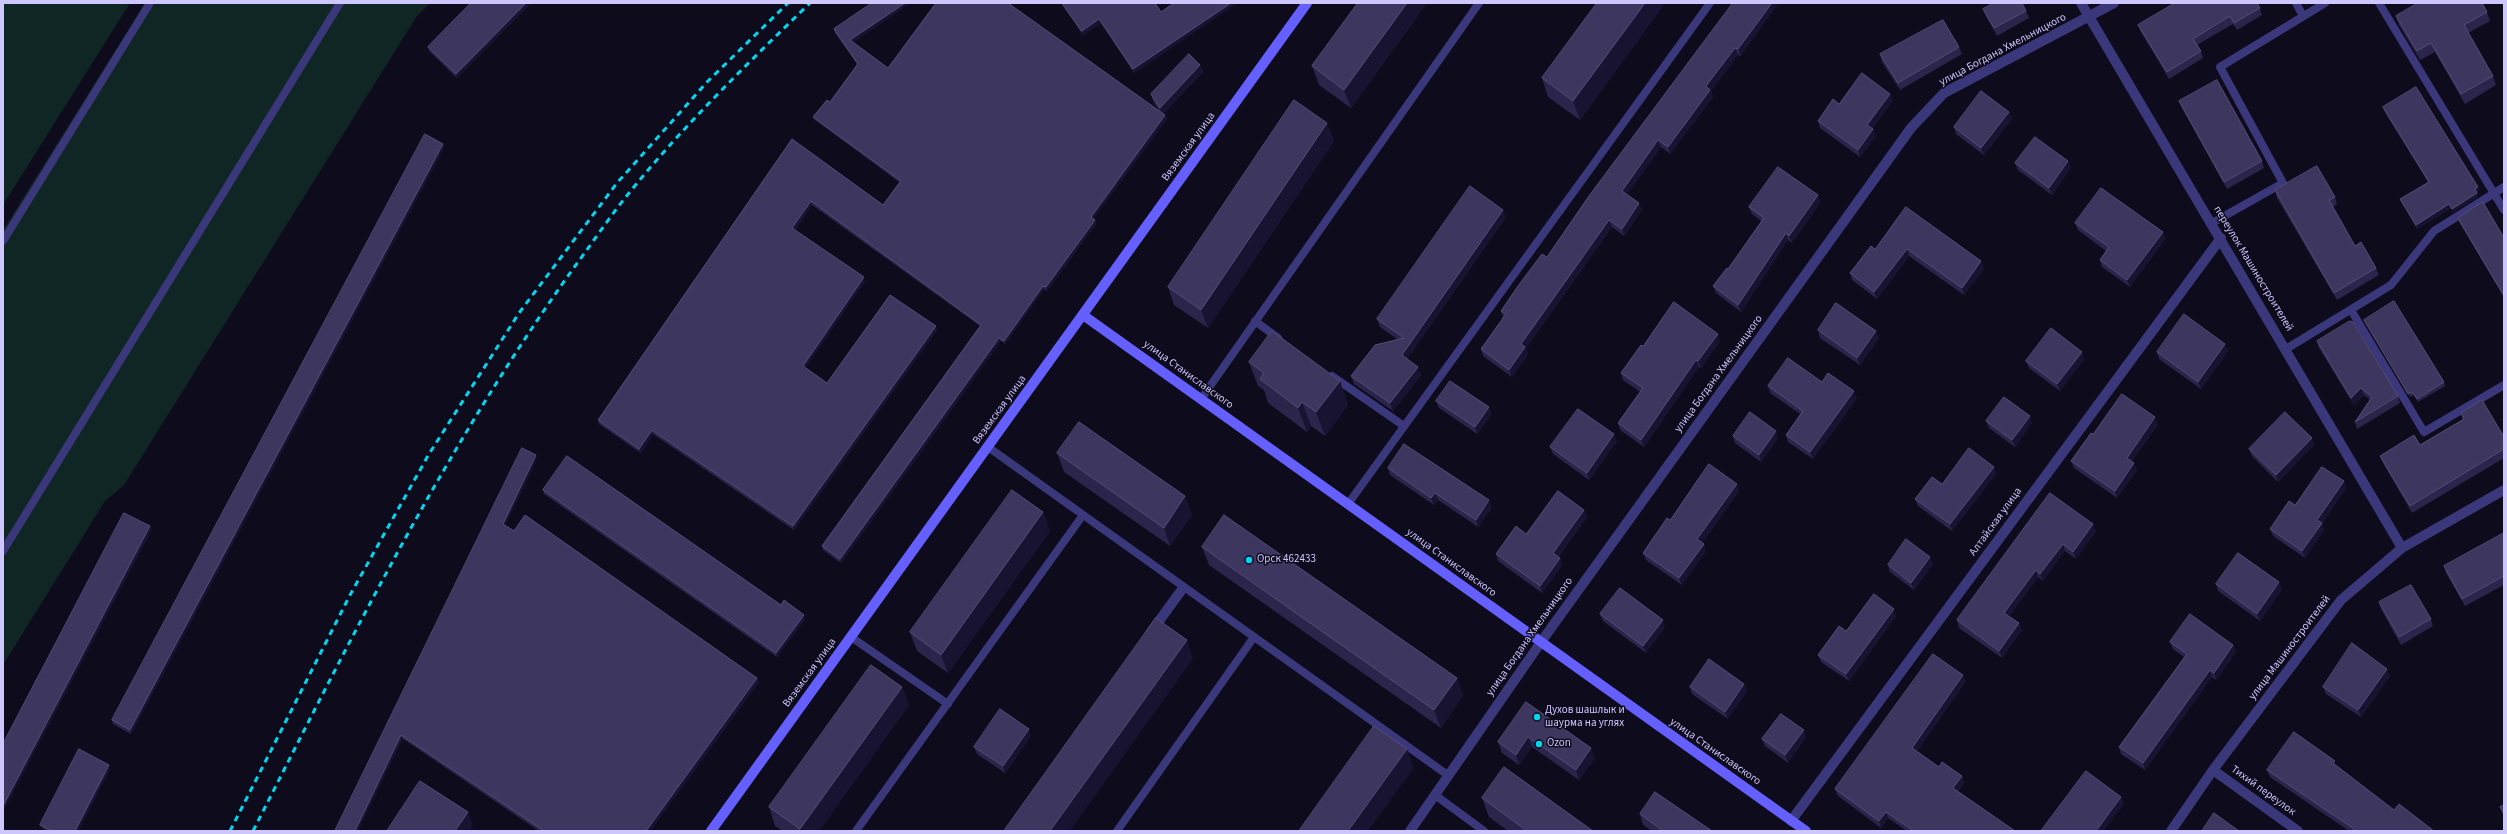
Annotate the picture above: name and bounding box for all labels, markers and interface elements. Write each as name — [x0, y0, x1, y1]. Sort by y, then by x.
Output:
street label: улица Богдана Хмельницкого — [1937, 11, 2069, 89]
street label: Вяземская улица — [1160, 110, 1218, 184]
street label: переулок Машиностроителей — [2210, 204, 2296, 334]
street label: улица Богдана Хмельницкого — [1672, 313, 1766, 435]
street label: улица Станиславского — [1140, 338, 1236, 412]
street label: Вяземская улица — [971, 373, 1029, 447]
street label: Алтайская улица — [1967, 485, 2025, 559]
street label: улица Станиславского — [1403, 526, 1499, 600]
place label: Орск 462433 — [1257, 553, 1316, 567]
marker: Орск 462433 — [1244, 555, 1254, 565]
street label: улица Богдана Хмельницкого — [1484, 575, 1576, 699]
street label: улица Машиностроителей — [2246, 593, 2334, 703]
street label: Вяземская улица — [781, 636, 839, 710]
place label: Духов шашлык и шаурма на углях — [1545, 704, 1625, 730]
marker: Духов шашлык и шаурма на углях — [1532, 712, 1542, 722]
street label: улица Станиславского — [1667, 716, 1763, 788]
place label: Ozon — [1547, 737, 1571, 751]
marker: Ozon — [1534, 739, 1544, 749]
street label: Тихий переулок — [2228, 763, 2298, 819]

